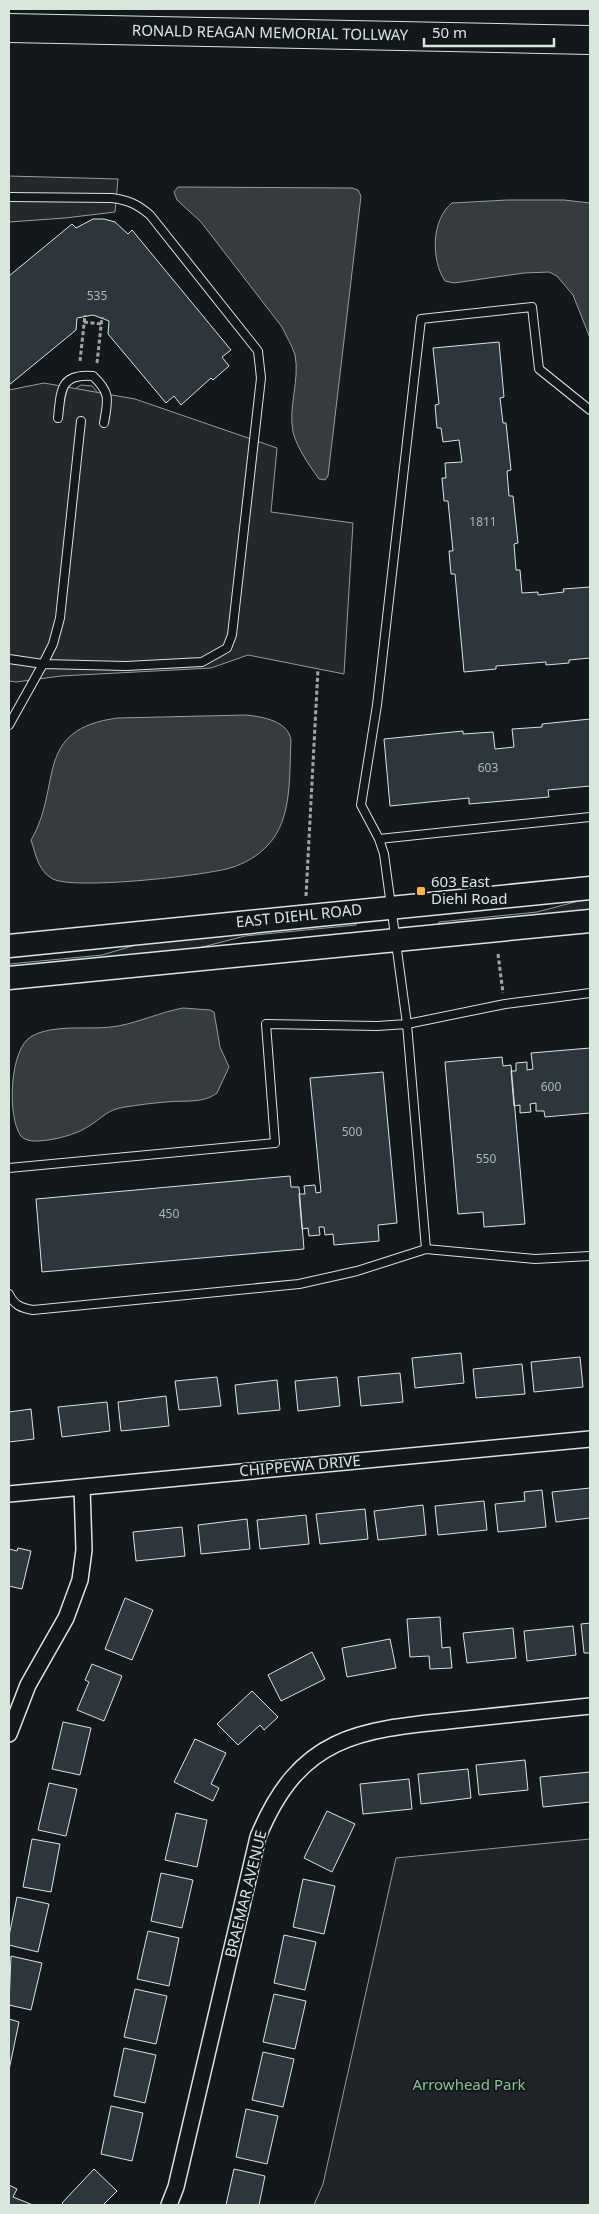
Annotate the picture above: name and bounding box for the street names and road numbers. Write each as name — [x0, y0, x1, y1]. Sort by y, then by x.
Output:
street label: RONALD REAGAN MEMORIAL TOLLWAY — [132, 20, 409, 44]
street label: EAST DIEHL ROAD — [235, 898, 363, 932]
street label: CHIPPEWA DRIVE — [238, 1450, 361, 1480]
street label: BRAEMAR AVENUE — [220, 1828, 271, 1959]

